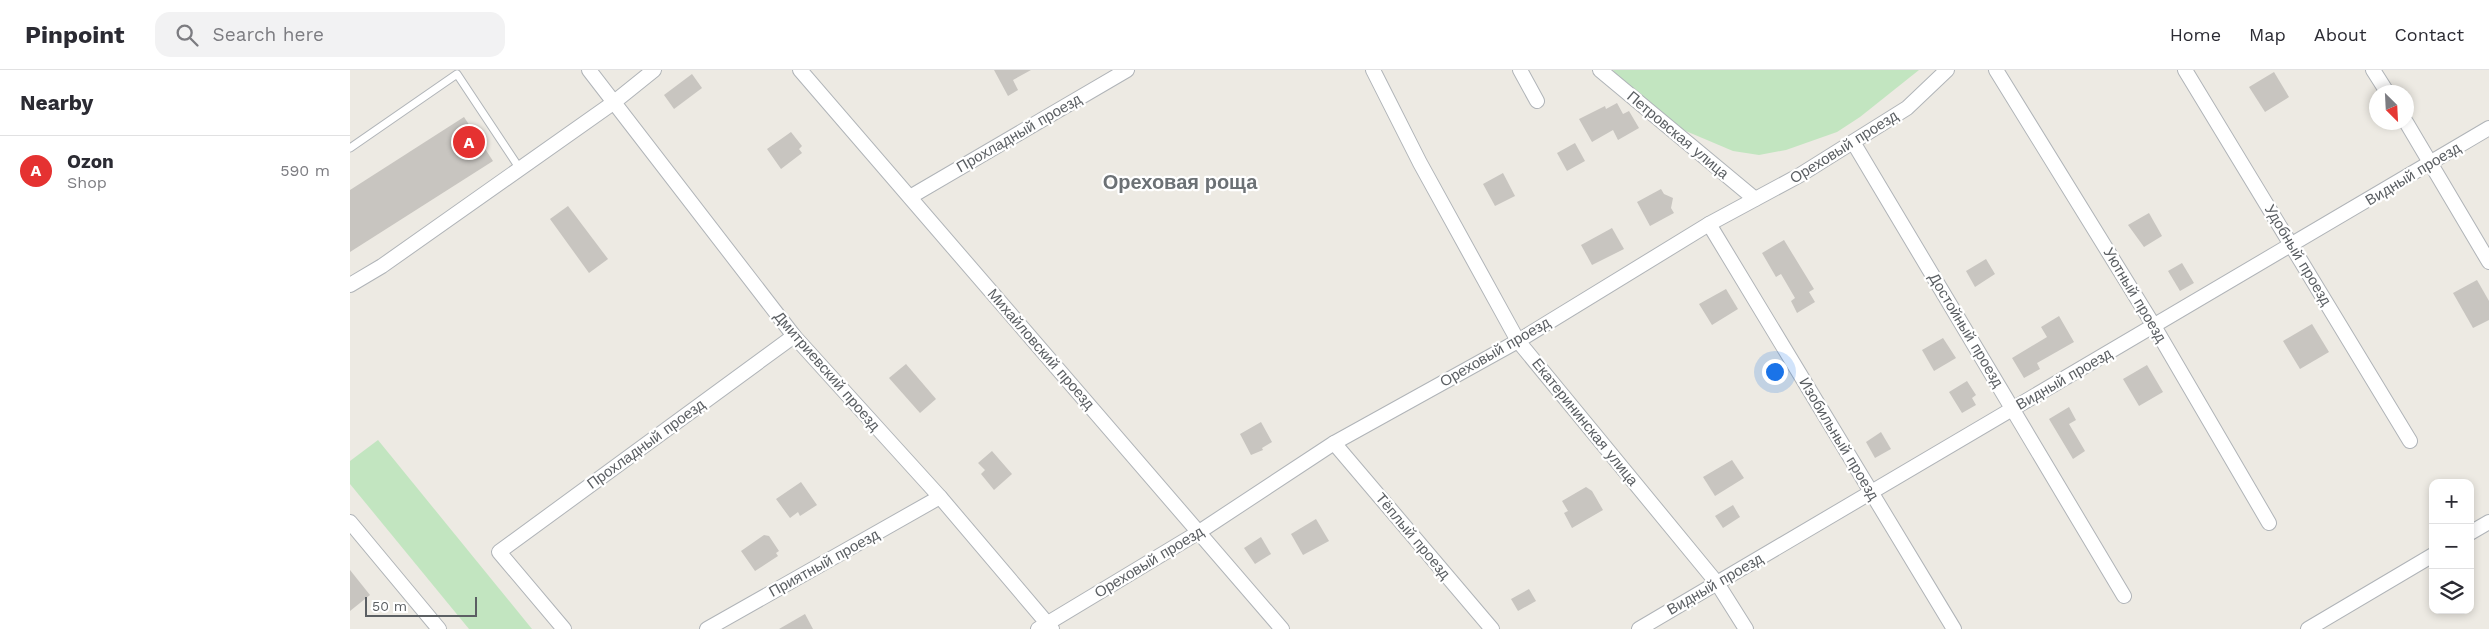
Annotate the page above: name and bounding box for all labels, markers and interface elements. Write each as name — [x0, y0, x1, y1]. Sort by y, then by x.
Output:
search box — [155, 12, 505, 57]
text: Pinpoint — [25, 21, 125, 49]
icon: search — [173, 21, 201, 49]
text: Search here — [213, 23, 324, 46]
text: Home — [2170, 24, 2221, 45]
text: Map — [2249, 24, 2286, 45]
text: About — [2314, 24, 2366, 45]
text: Contact — [2394, 24, 2464, 45]
north arrow — [2369, 85, 2414, 130]
street label: Петровская улица — [1623, 87, 1733, 183]
text: Nearby — [20, 90, 93, 115]
street label: Прохладный проезд — [953, 90, 1085, 176]
street label: Ореховый проезд — [1787, 106, 1902, 188]
pin: A — [453, 123, 485, 161]
street label: Видный проезд — [2362, 138, 2464, 209]
text: Ozon — [67, 150, 114, 173]
text: A — [31, 161, 41, 180]
text: 590 m — [280, 161, 330, 180]
district label: Ореховая роща — [1103, 170, 1258, 194]
text: Shop — [67, 173, 107, 192]
street label: Удобный проезд — [2261, 201, 2335, 309]
street label: Уютный проезд — [2100, 244, 2170, 346]
street label: Достойный проезд — [1925, 270, 2007, 391]
street label: Михайловский проезд — [984, 285, 1098, 413]
street label: Дмитриевский проезд — [770, 307, 884, 435]
street label: Ореховый проезд — [1437, 313, 1553, 391]
street label: Видный проезд — [2013, 344, 2115, 414]
street label: Екатерининская улица — [1528, 355, 1642, 490]
your location — [1762, 359, 1788, 385]
street label: Изобильный проезд — [1795, 374, 1883, 504]
street label: Прохладный проезд — [584, 395, 709, 493]
map controls — [2429, 479, 2474, 614]
button: + — [2429, 479, 2474, 524]
street label: Тёплый проезд — [1372, 489, 1454, 583]
street label: Ореховый проезд — [1091, 522, 1207, 602]
button: − — [2429, 524, 2474, 569]
street label: Приятный проезд — [766, 525, 882, 601]
street label: Видный проезд — [1664, 549, 1766, 619]
button: layers — [2429, 569, 2474, 614]
scale bar — [365, 594, 478, 617]
text: 50 m — [372, 598, 407, 614]

